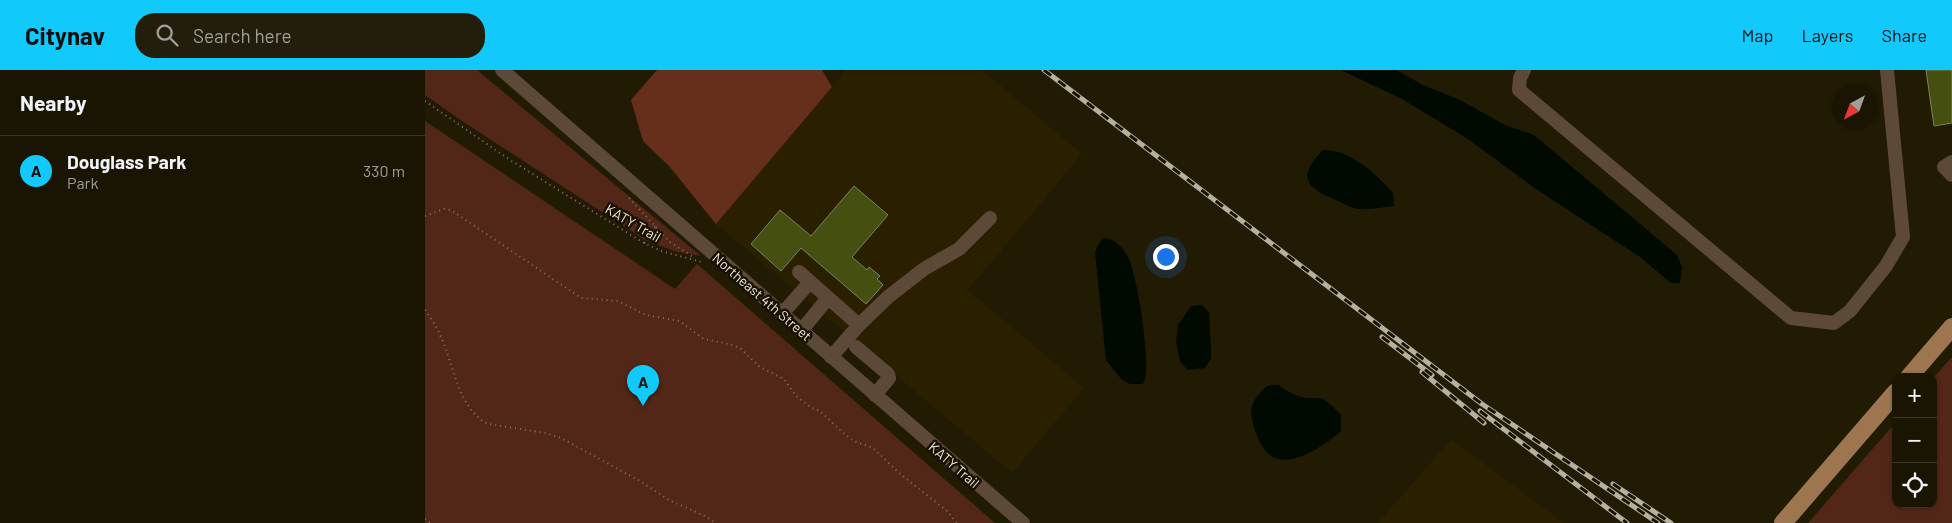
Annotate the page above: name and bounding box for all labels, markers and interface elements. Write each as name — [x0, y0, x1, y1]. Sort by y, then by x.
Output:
search box — [135, 13, 485, 58]
text: Citynav — [25, 21, 105, 50]
icon: search — [153, 21, 181, 49]
text: Search here — [193, 24, 292, 47]
text: Map — [1741, 24, 1773, 46]
text: Layers — [1801, 24, 1854, 46]
text: Share — [1882, 24, 1927, 46]
north arrow — [1832, 85, 1877, 130]
text: Nearby — [20, 90, 86, 115]
text: Douglass Park — [67, 150, 186, 173]
text: A — [31, 161, 41, 180]
text: 330 m — [363, 161, 405, 180]
text: Park — [67, 173, 98, 192]
street label: KATY Trail — [602, 200, 664, 245]
your location — [1153, 244, 1179, 270]
street label: Northeast 4th Street — [709, 249, 815, 344]
pin: A — [627, 365, 659, 406]
map controls — [1892, 373, 1937, 508]
button: + — [1892, 373, 1937, 418]
button: − — [1892, 418, 1937, 463]
street label: KATY Trail — [926, 438, 983, 491]
button: locate — [1892, 463, 1937, 508]

